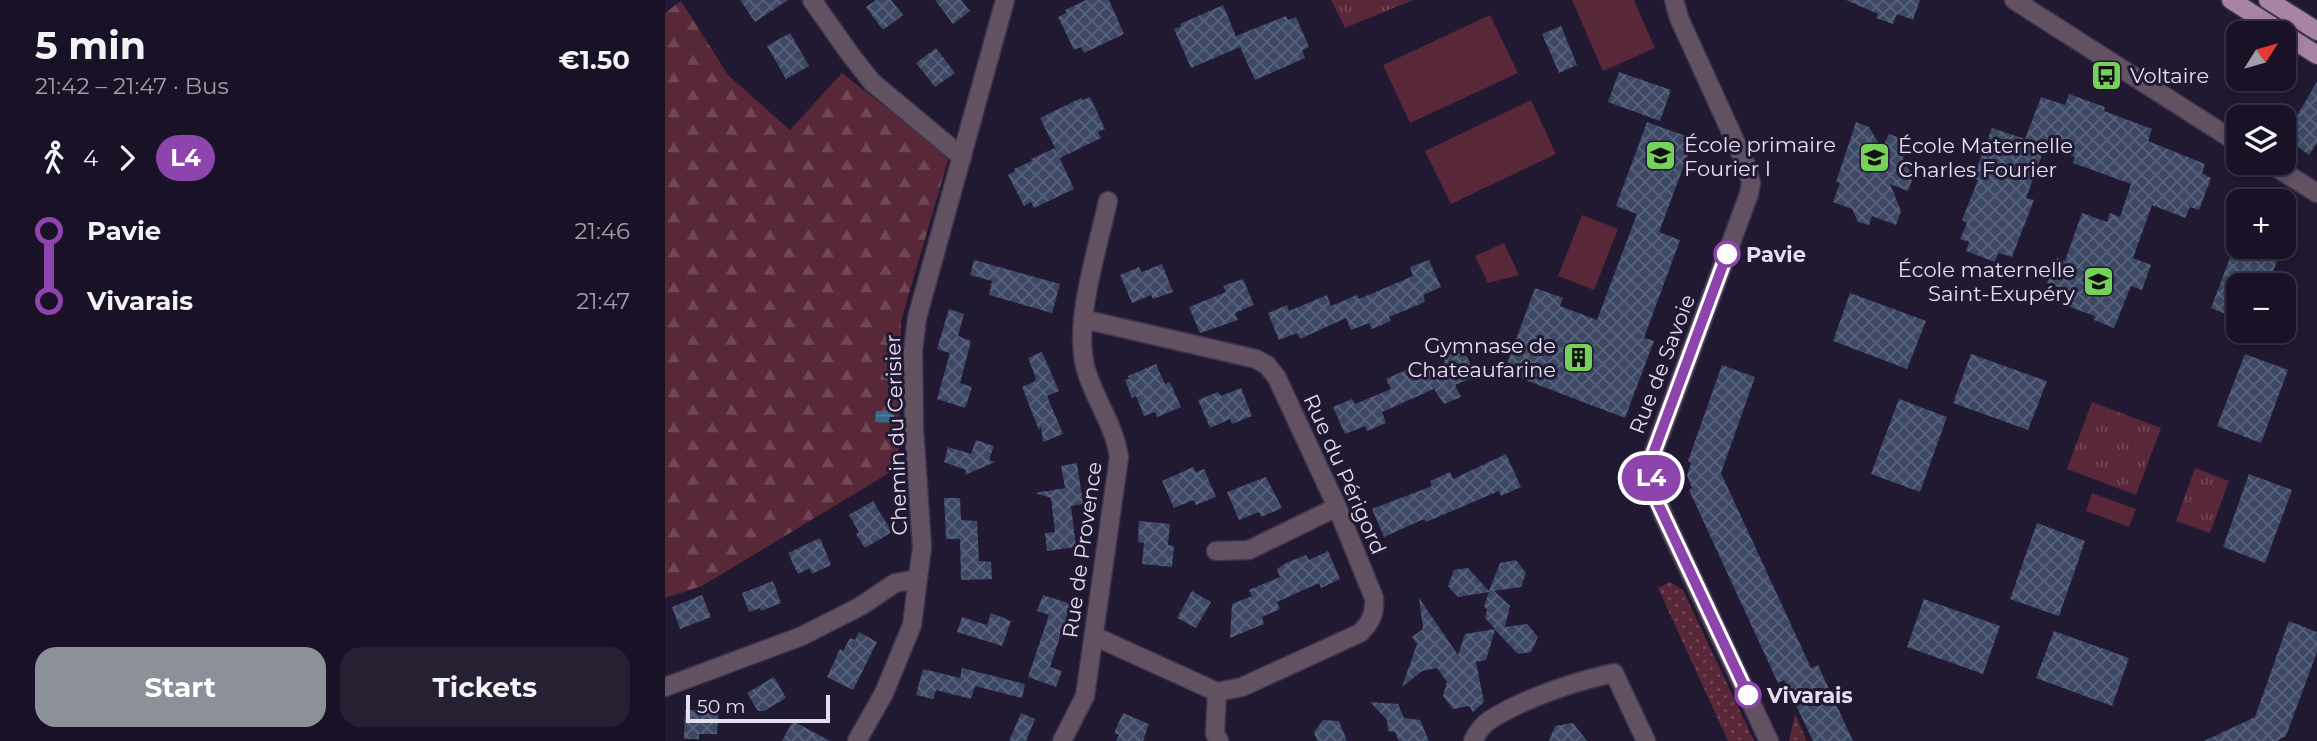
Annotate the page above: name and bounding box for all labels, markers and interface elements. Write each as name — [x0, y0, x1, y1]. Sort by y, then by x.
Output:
north arrow — [2226, 21, 2296, 91]
map controls — [2226, 21, 2296, 343]
text: 5 min — [35, 22, 146, 69]
text: €1.50 — [559, 44, 630, 76]
bus stop icon: Voltaire — [2090, 58, 2124, 92]
place label: Voltaire — [2130, 63, 2209, 88]
text: 21:42 – 21:47 · Bus — [35, 72, 229, 100]
button: layers — [2226, 105, 2296, 175]
place label: École primaire Fourier I — [1684, 132, 1836, 181]
place label: École Maternelle Charles Fourier — [1898, 133, 2073, 182]
icon: walk — [35, 139, 73, 177]
icon: forward — [108, 139, 146, 177]
school or university icon: École primaire Fourier I — [1644, 139, 1678, 173]
school or university icon: École Maternelle Charles Fourier — [1858, 140, 1892, 174]
text: L4 — [170, 143, 201, 172]
text: 4 — [83, 144, 98, 172]
button: + — [2226, 189, 2296, 259]
text: Pavie — [87, 215, 161, 247]
text: 21:46 — [575, 217, 630, 245]
marker: Pavie — [1714, 241, 1740, 267]
place label: Pavie — [1746, 242, 1806, 267]
place label: École maternelle Saint-Exupéry — [1898, 257, 2076, 306]
school or university icon: École maternelle Saint-Exupéry — [2081, 264, 2115, 298]
button: − — [2226, 273, 2296, 343]
text: Vivarais — [87, 285, 193, 317]
text: 21:47 — [576, 287, 630, 315]
street label: Rue de Savoie — [1624, 291, 1700, 437]
place label: Gymnase de Chateaufarine — [1407, 333, 1556, 382]
street label: Chemin du Cerisier — [880, 334, 912, 536]
building icon: Gymnase de Chateaufarine — [1562, 340, 1596, 374]
street label: Rue du Périgord — [1298, 390, 1392, 558]
line badge: L4 — [1619, 455, 1683, 501]
street label: Rue de Provence — [1057, 460, 1107, 640]
text: L4 — [1636, 463, 1666, 492]
button: Start — [35, 647, 326, 727]
button: Tickets — [340, 647, 630, 727]
marker: Vivarais — [1735, 682, 1761, 708]
place label: Vivarais — [1766, 683, 1853, 708]
scale bar — [686, 692, 829, 724]
text: 50 m — [697, 695, 745, 718]

